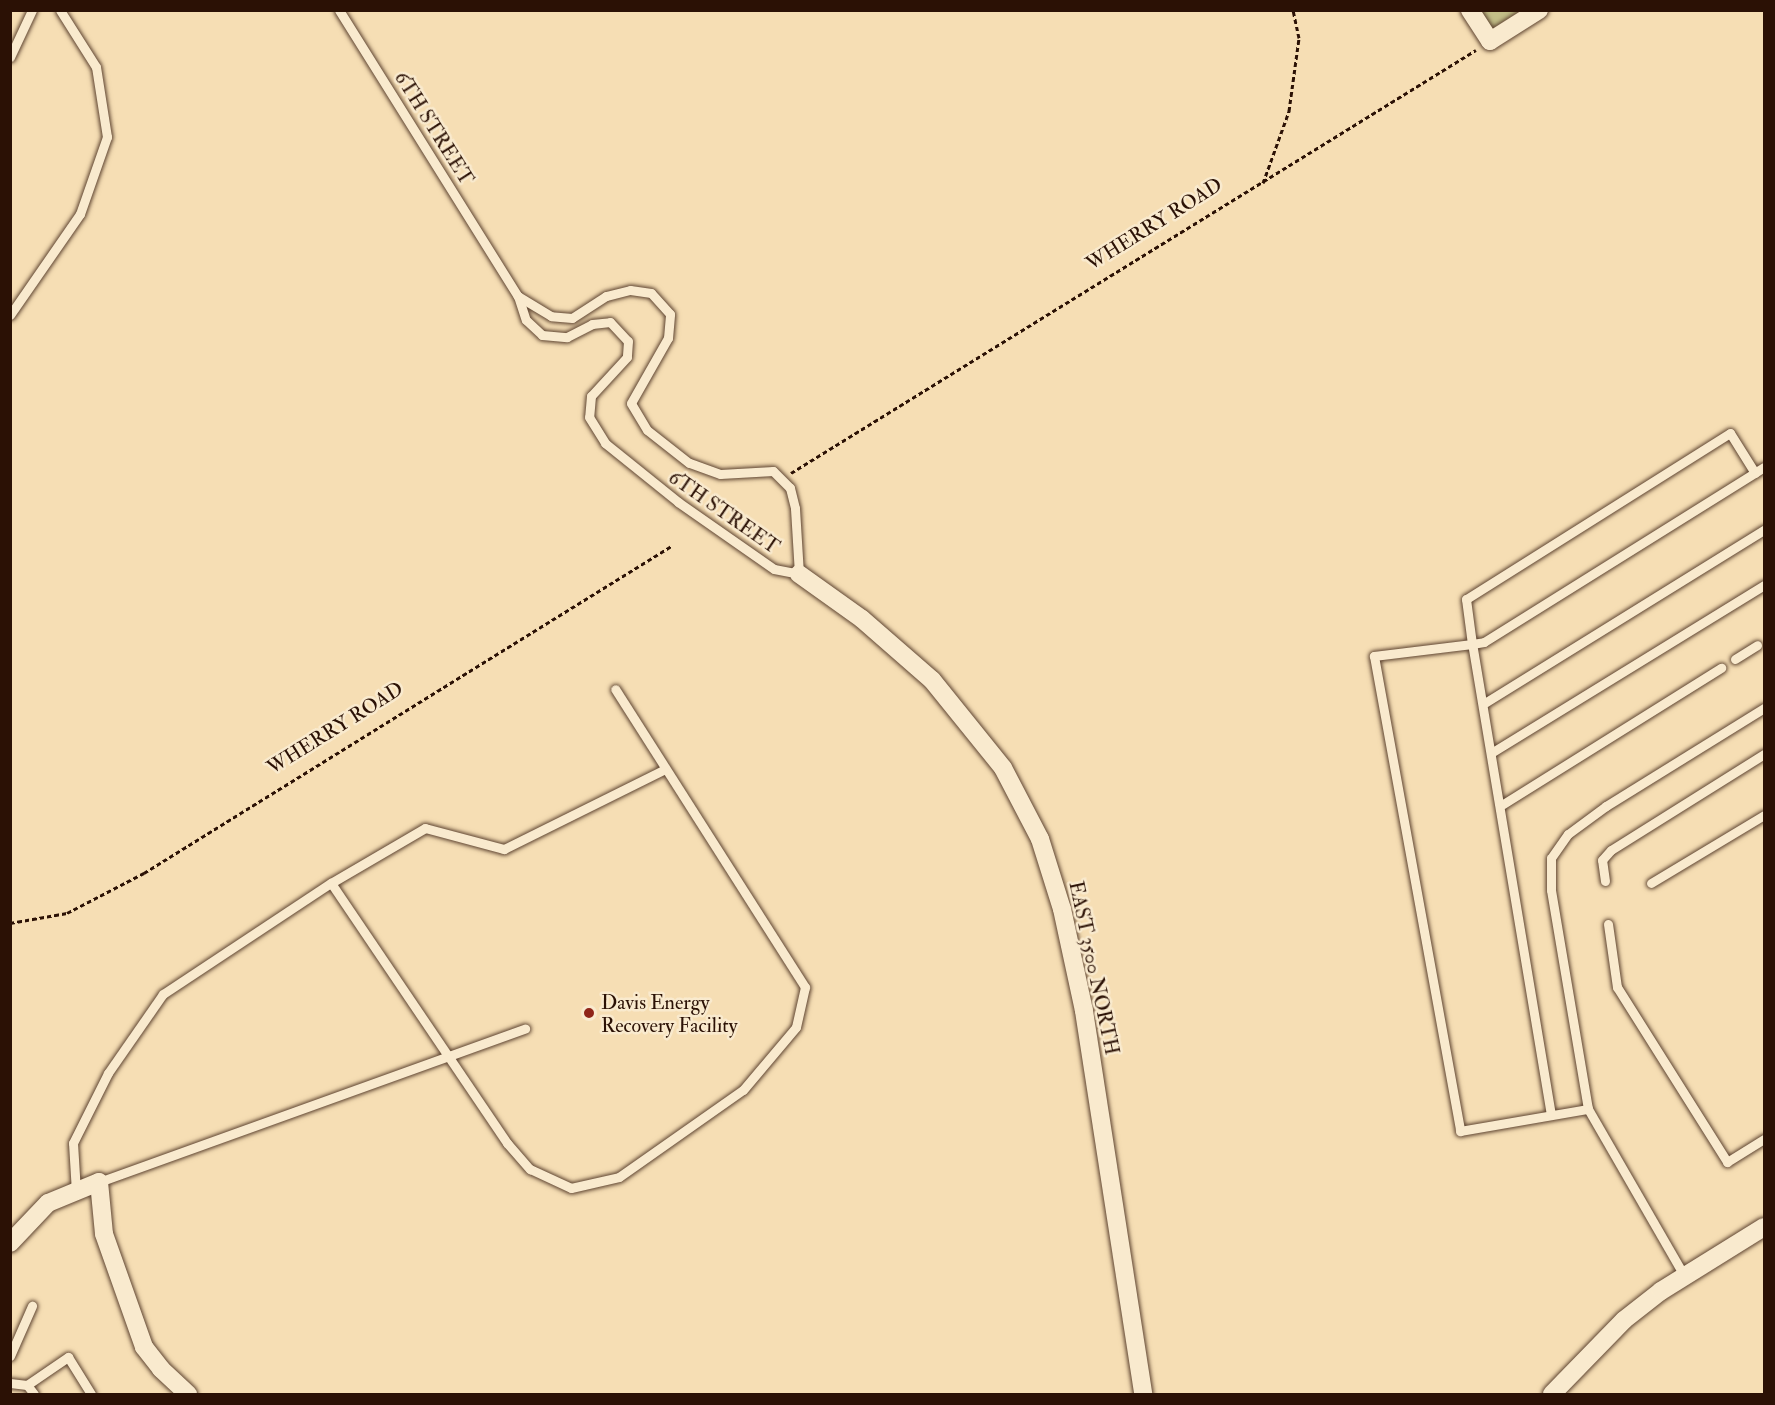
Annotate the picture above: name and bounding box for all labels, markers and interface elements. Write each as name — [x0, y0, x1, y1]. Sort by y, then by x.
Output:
street label: 6TH STREET — [390, 67, 478, 189]
street label: WHERRY ROAD — [1081, 172, 1227, 276]
street label: 6TH STREET — [664, 465, 784, 559]
street label: WHERRY ROAD — [262, 676, 408, 780]
street label: EAST 3500 NORTH — [1064, 879, 1124, 1057]
place label: Davis Energy Recovery Facility — [601, 990, 737, 1037]
marker: Davis Energy Recovery Facility — [582, 1006, 596, 1020]

